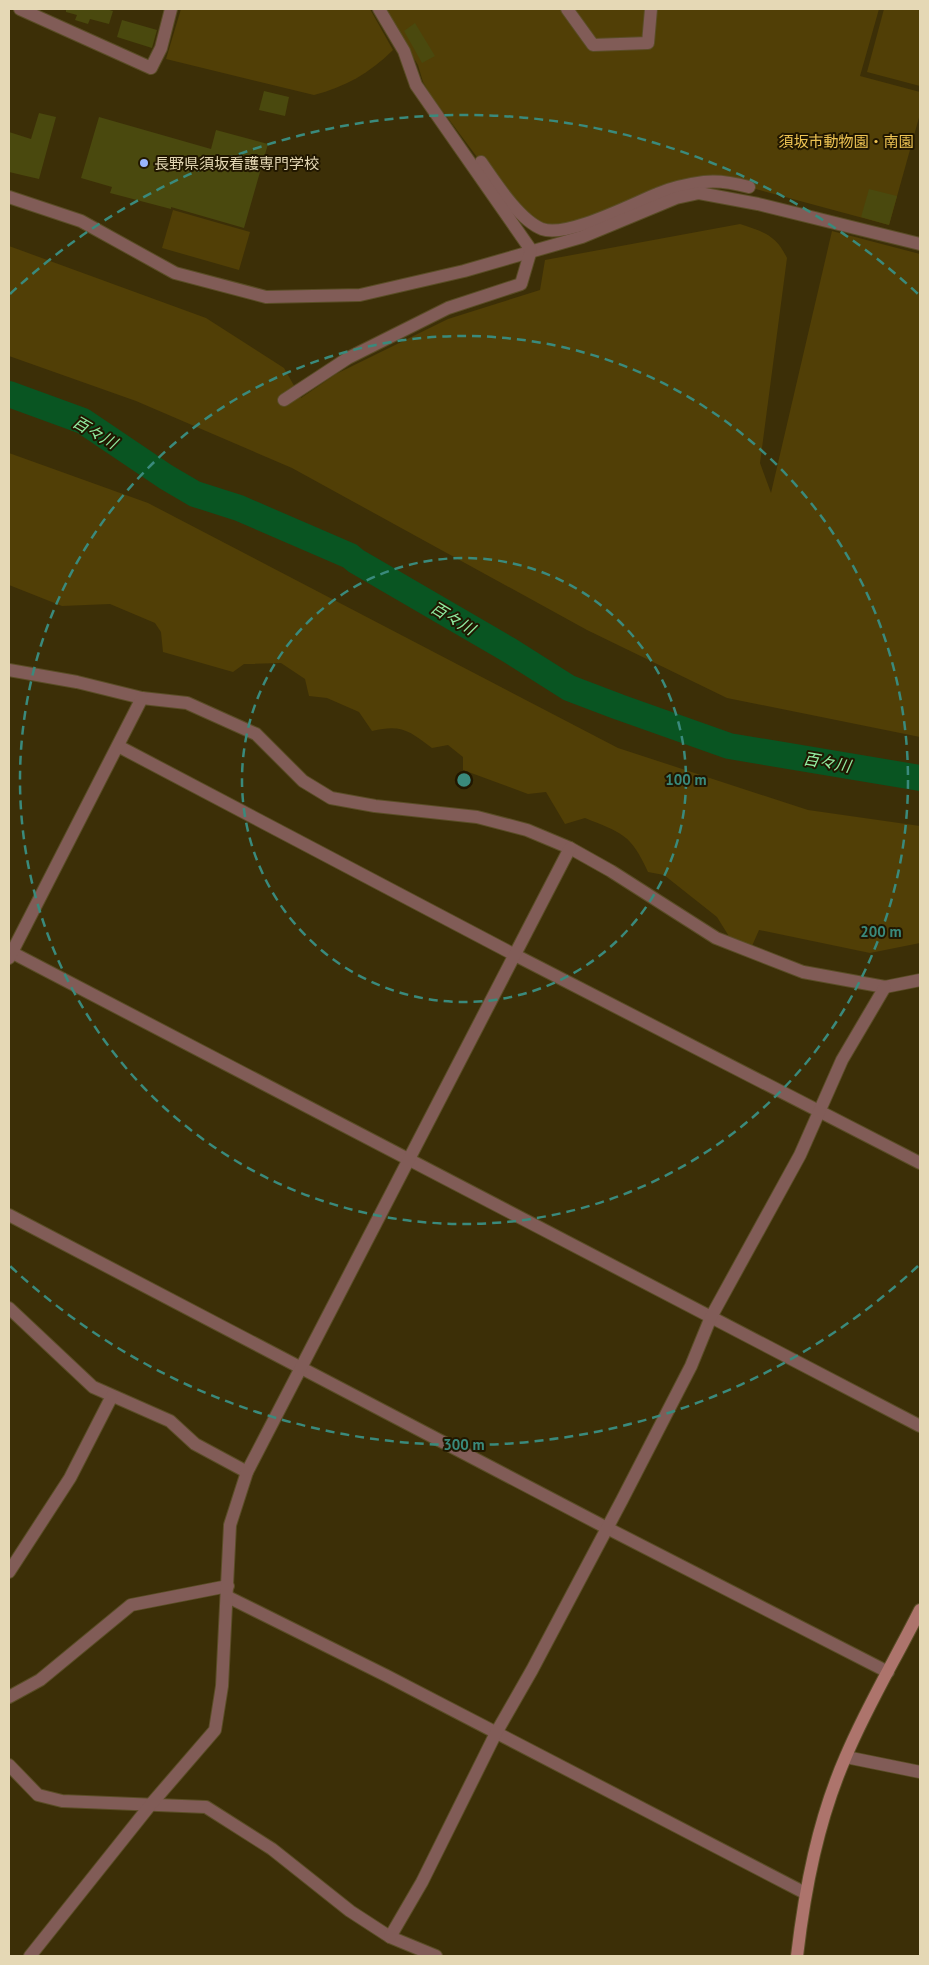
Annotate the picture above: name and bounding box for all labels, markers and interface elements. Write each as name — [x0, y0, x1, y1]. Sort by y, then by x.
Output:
park label: 須坂市動物園・南園 — [778, 132, 914, 151]
place label: 長野県須坂看護専門学校 — [154, 154, 319, 173]
marker: 長野県須坂看護専門学校 — [138, 157, 150, 169]
water label: 百々川 — [69, 411, 123, 454]
water label: 百々川 — [427, 597, 480, 640]
water label: 百々川 — [802, 748, 854, 776]
text: 100 m — [665, 770, 707, 789]
centre of rings — [455, 771, 473, 789]
text: 200 m — [860, 922, 902, 941]
text: 300 m — [443, 1435, 485, 1454]

